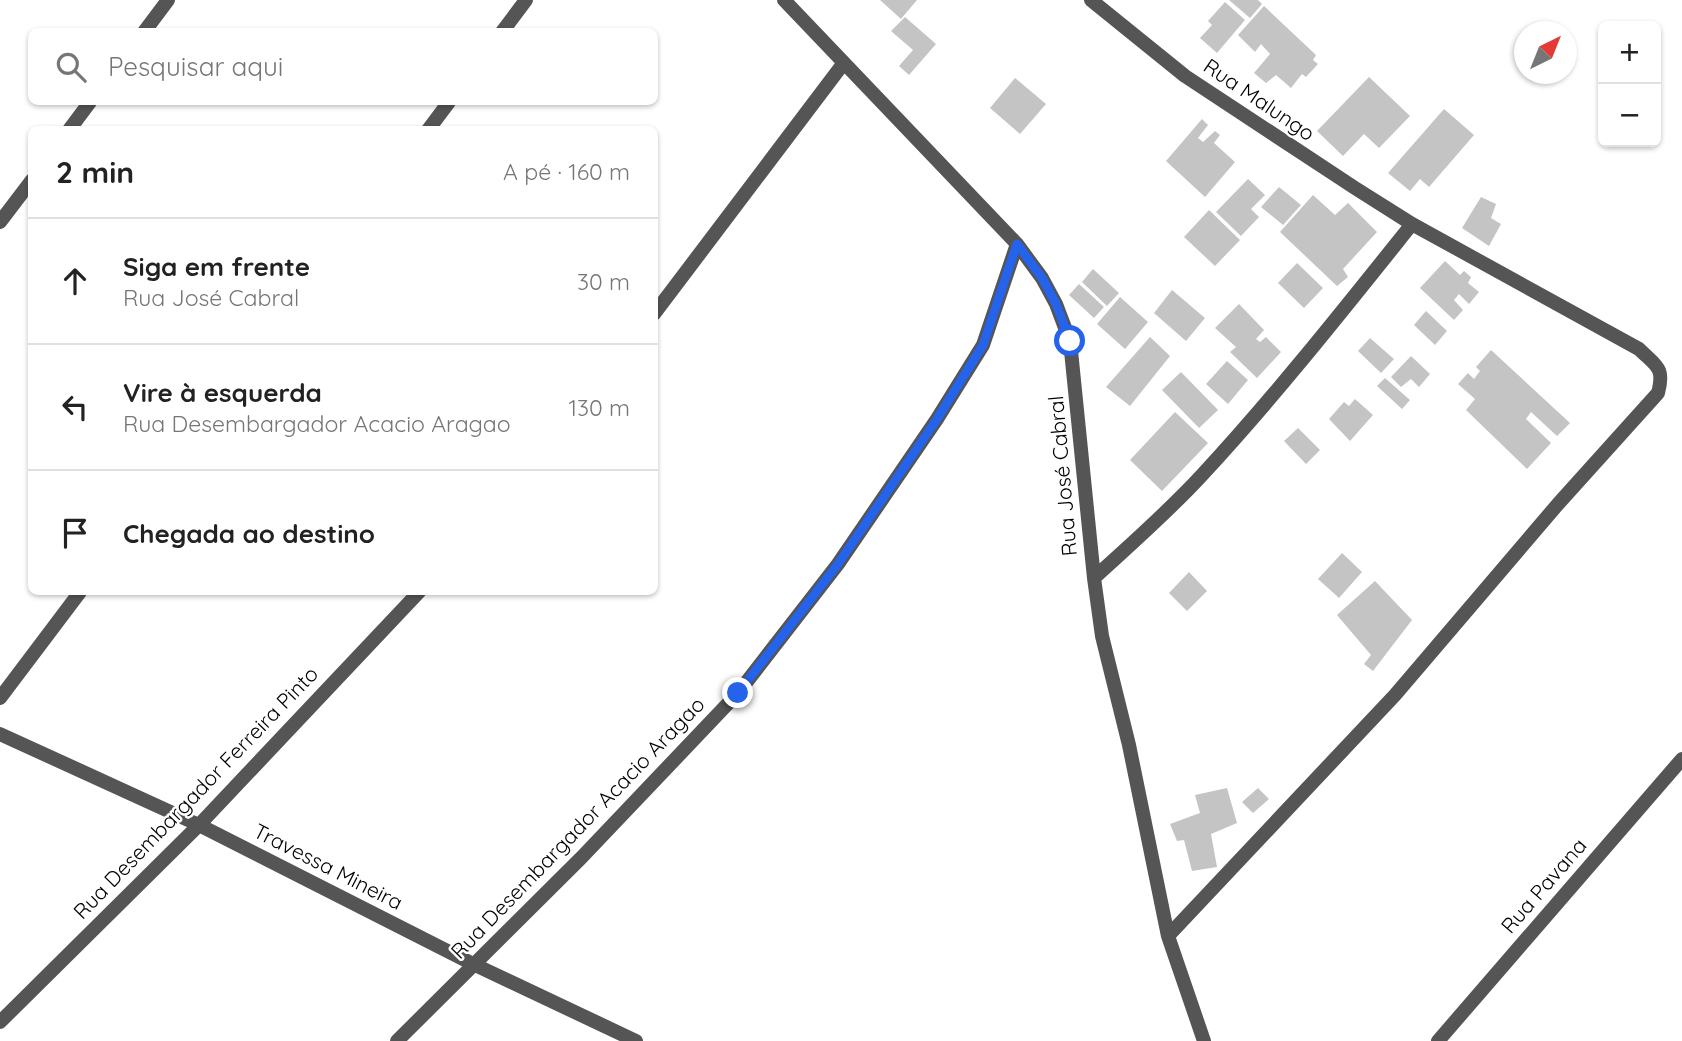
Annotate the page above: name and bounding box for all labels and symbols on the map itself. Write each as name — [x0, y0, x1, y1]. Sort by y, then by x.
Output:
north arrow — [1514, 21, 1577, 84]
street label: Rua Malungo — [1199, 52, 1320, 146]
route start — [1054, 325, 1085, 356]
street label: Rua José Cabral — [1042, 395, 1082, 557]
street label: Rua Desembargador Ferreira Pinto — [67, 661, 323, 924]
route end — [722, 677, 753, 708]
street label: Rua Desembargador Acacio Aragao — [445, 691, 710, 964]
street label: Travessa Mineira — [250, 817, 407, 915]
street label: Rua Pavana — [1495, 832, 1592, 938]

